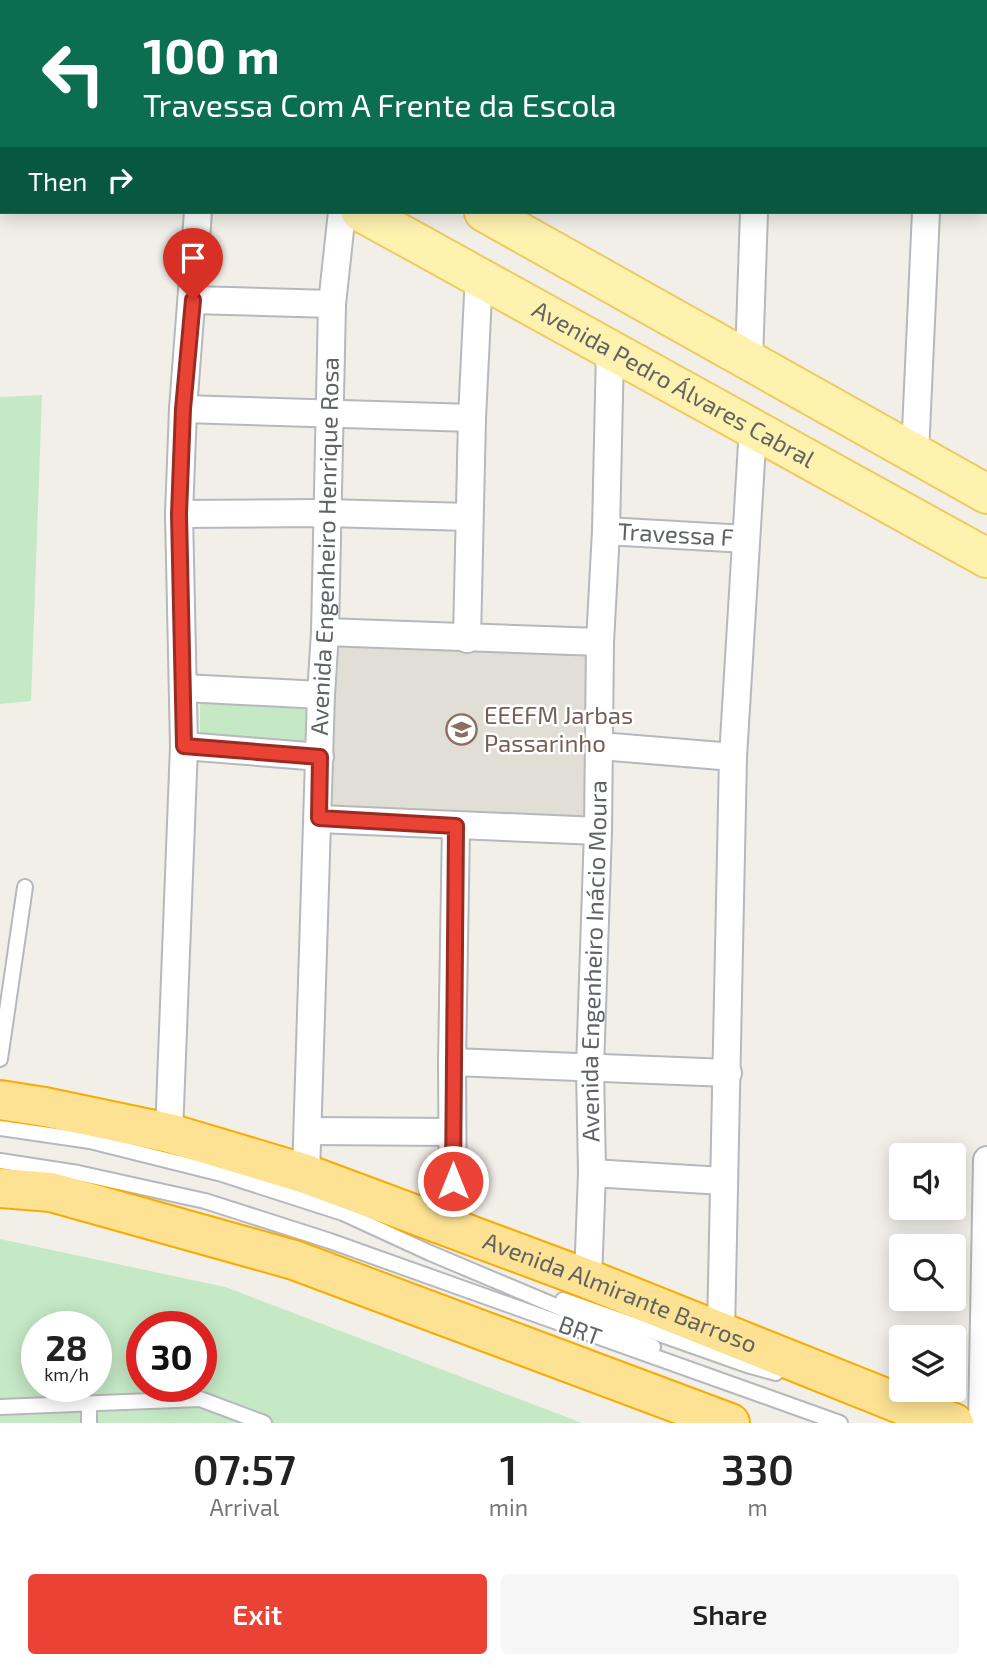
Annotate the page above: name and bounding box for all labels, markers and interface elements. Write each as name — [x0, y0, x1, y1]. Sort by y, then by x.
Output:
text: 100 m — [143, 25, 280, 84]
icon: left — [28, 28, 119, 119]
text: Travessa Com A Frente da Escola — [143, 85, 617, 123]
icon: right — [101, 161, 139, 199]
text: Then — [28, 165, 87, 196]
pin — [163, 228, 223, 300]
icon: arrive — [174, 239, 212, 277]
street label: Avenida Pedro Álvares Cabral — [528, 294, 820, 473]
street label: Avenida Engenheiro Henrique Rosa — [304, 357, 344, 736]
street label: Travessa F — [617, 516, 735, 551]
place label: EEEFM Jarbas Passarinho — [484, 700, 633, 757]
school or university icon: EEEFM Jarbas Passarinho — [444, 713, 478, 747]
street label: Avenida Engenheiro Inácio Moura — [574, 780, 612, 1142]
map controls — [889, 1143, 966, 1402]
button: sound — [889, 1143, 966, 1220]
position arrow — [416, 1144, 490, 1218]
street label: Avenida Almirante Barroso — [480, 1225, 762, 1358]
button: search — [889, 1234, 966, 1311]
street label: BRT — [555, 1309, 606, 1351]
speed limit sign: 30 — [126, 1311, 217, 1402]
button: layers — [889, 1325, 966, 1402]
text: 28 — [45, 1326, 88, 1368]
text: km/h — [44, 1363, 89, 1385]
text: 07:57 — [193, 1443, 296, 1493]
text: 1 — [500, 1443, 517, 1493]
text: 330 — [721, 1443, 794, 1493]
text: Arrival — [209, 1493, 279, 1521]
text: min — [489, 1493, 528, 1521]
text: m — [747, 1493, 768, 1521]
button: Exit — [28, 1574, 487, 1654]
button: Share — [501, 1574, 959, 1654]

